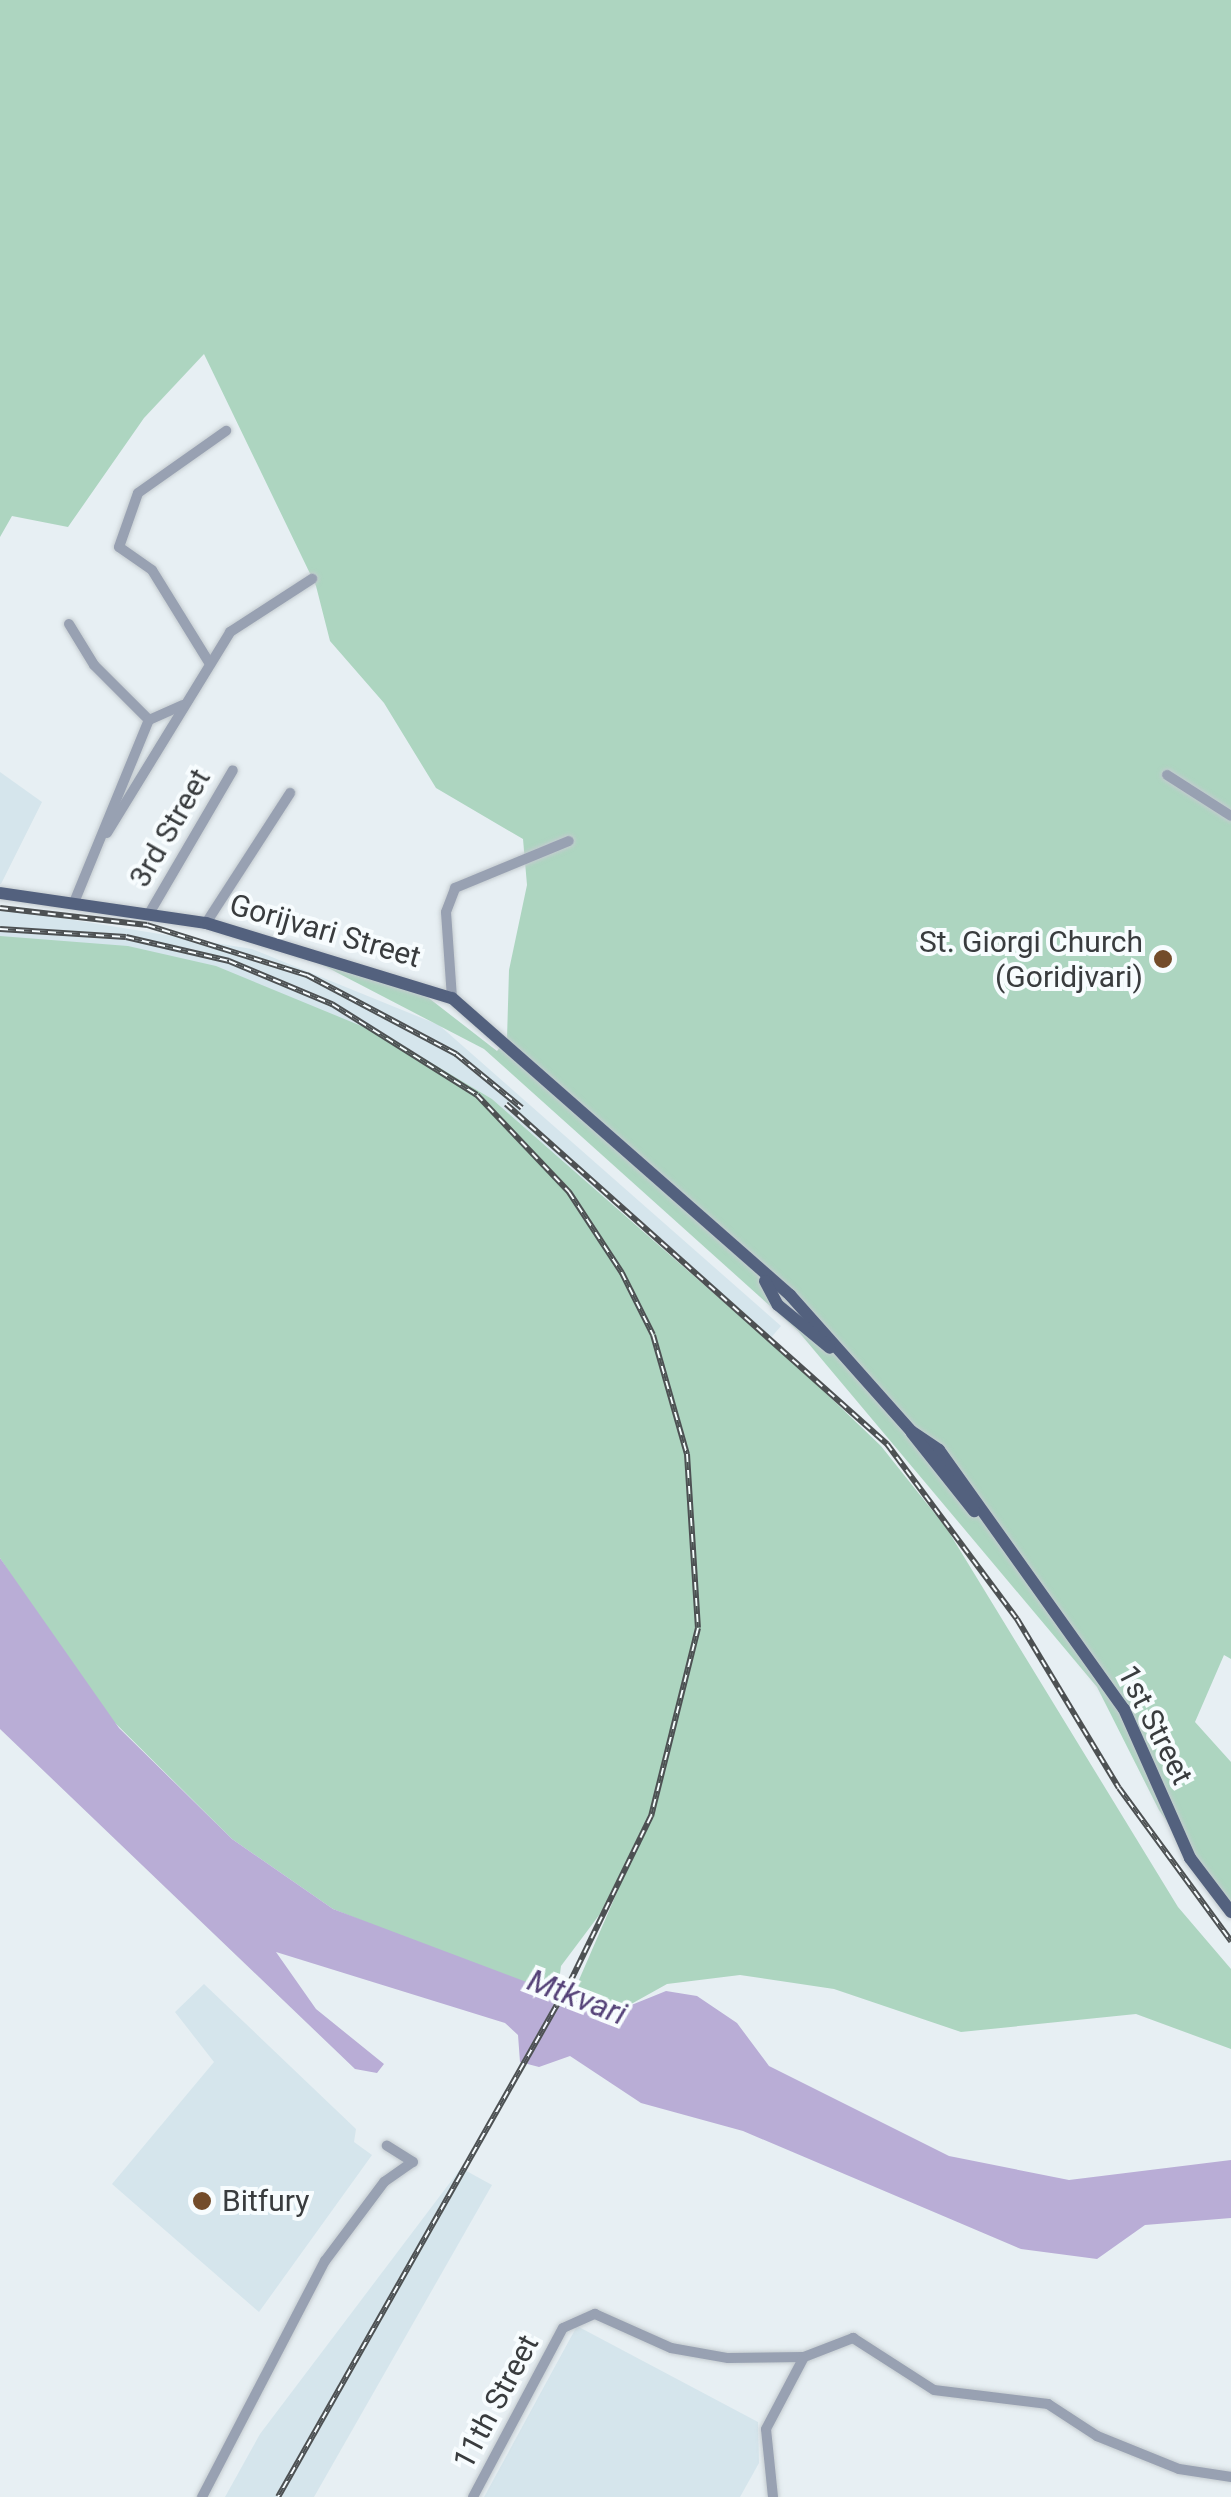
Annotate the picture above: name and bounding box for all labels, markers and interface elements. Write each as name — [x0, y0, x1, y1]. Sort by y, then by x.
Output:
street label: 3rd Street — [122, 763, 218, 893]
street label: Gorijvari Street — [225, 887, 425, 975]
place label: St. Giorgi Church (Goridjvari) — [919, 924, 1143, 994]
marker: St. Giorgi Church (Goridjvari) — [1152, 948, 1174, 970]
street label: 1st Street — [1110, 1659, 1200, 1791]
water label: Mtkvari — [522, 1961, 632, 2033]
place label: Bitfury — [222, 2183, 309, 2219]
marker: Bitfury — [191, 2190, 213, 2212]
street label: 11th Street — [446, 2329, 546, 2475]

